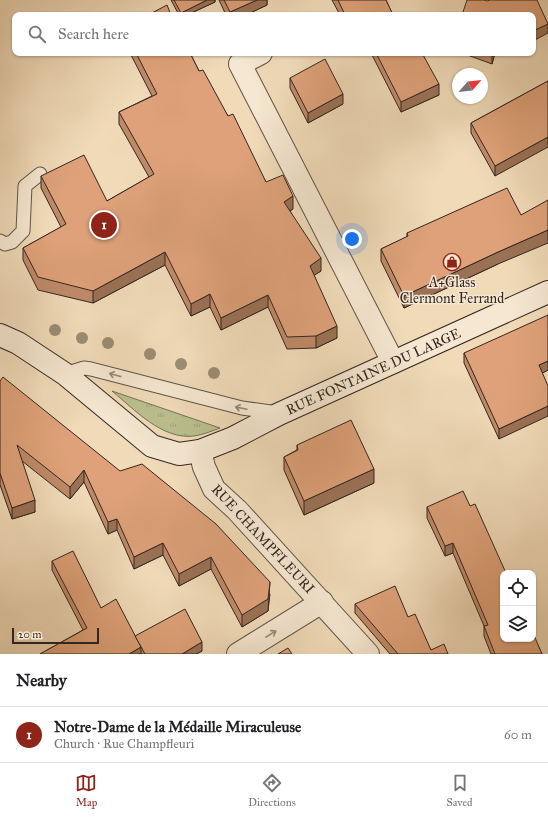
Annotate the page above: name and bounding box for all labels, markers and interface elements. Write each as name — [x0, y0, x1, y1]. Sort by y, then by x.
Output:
search box — [12, 12, 536, 56]
icon: search — [26, 23, 48, 45]
text: Search here — [58, 25, 129, 43]
north arrow — [452, 68, 488, 104]
pin: 1 — [91, 210, 117, 240]
your location — [342, 229, 362, 249]
shop icon: A+Glass Clermont Ferrand — [442, 252, 462, 272]
place label: A+Glass Clermont Ferrand — [400, 274, 504, 307]
street label: RUE FONTAINE DU LARGE — [283, 324, 463, 418]
one-way arrow — [109, 371, 122, 378]
one-way arrow — [235, 403, 248, 411]
street label: RUE CHAMPFLEURI — [208, 481, 318, 597]
map controls — [500, 570, 536, 642]
button: locate — [500, 570, 536, 606]
button: layers — [500, 606, 536, 642]
scale bar — [12, 626, 99, 645]
text: 20 m — [18, 628, 41, 641]
one-way arrow — [265, 630, 276, 638]
text: Nearby — [16, 670, 67, 691]
text: Notre-Dame de la Médaille Miraculeuse — [54, 718, 301, 736]
text: 1 — [26, 727, 32, 743]
text: 60 m — [504, 727, 532, 743]
text: Church · Rue Champfleuri — [54, 736, 194, 752]
tab: Map — [75, 772, 97, 809]
tab: Directions — [248, 772, 296, 809]
tab: Saved — [446, 772, 473, 809]

